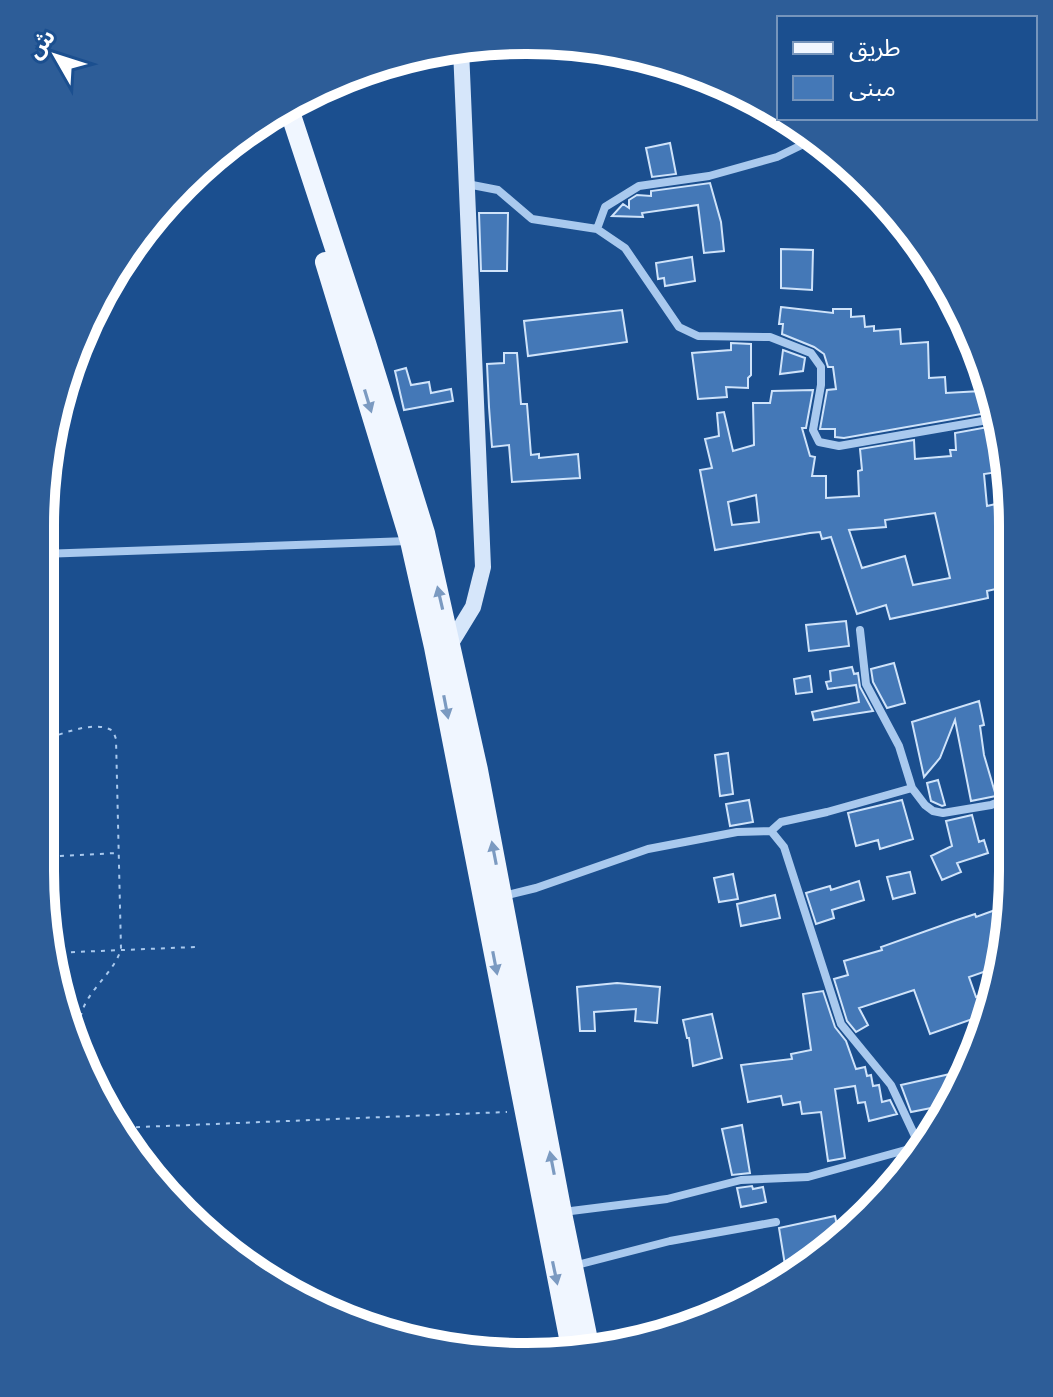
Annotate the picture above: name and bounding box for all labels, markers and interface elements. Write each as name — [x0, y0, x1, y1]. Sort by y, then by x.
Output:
north arrow — [16, 16, 96, 96]
legend — [777, 16, 1037, 120]
text: ش — [23, 25, 60, 63]
text: طريق — [849, 37, 901, 63]
text: مبنى — [849, 77, 896, 101]
one-way arrow — [362, 390, 375, 414]
one-way arrow — [434, 586, 446, 611]
one-way arrow — [440, 695, 452, 720]
one-way arrow — [488, 840, 500, 865]
one-way arrow — [490, 950, 502, 975]
one-way arrow — [546, 1151, 558, 1176]
one-way arrow — [549, 1261, 562, 1286]

